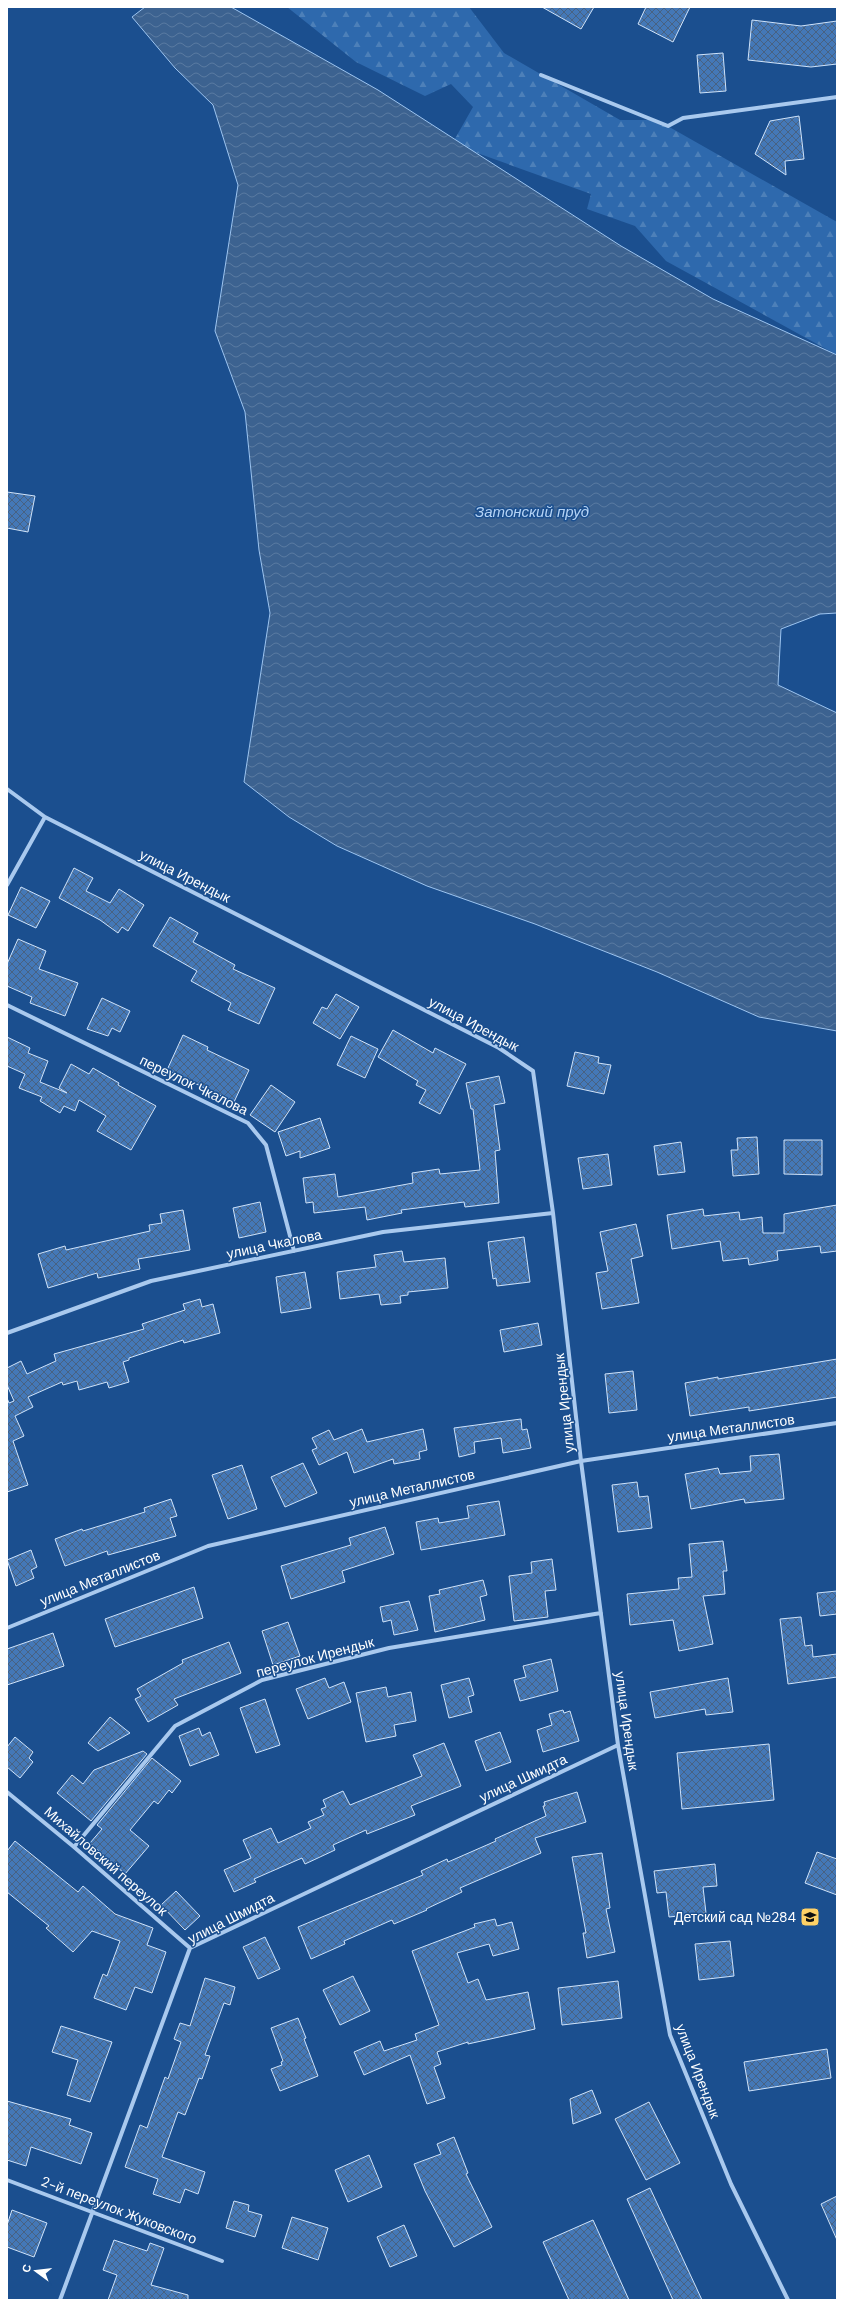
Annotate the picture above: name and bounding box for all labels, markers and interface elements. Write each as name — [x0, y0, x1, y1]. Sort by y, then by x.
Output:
water label: Затонский пруд — [475, 502, 589, 522]
street label: улица Ирендык — [136, 845, 234, 907]
street label: улица Ирендык — [426, 993, 523, 1056]
street label: переулок Чкалова — [137, 1051, 251, 1119]
street label: улица Чкалова — [225, 1225, 323, 1263]
street label: улица Ирендык — [550, 1351, 578, 1454]
street label: улица Металлистов — [666, 1410, 796, 1446]
street label: улица Металлистов — [348, 1465, 476, 1511]
street label: улица Металлистов — [37, 1546, 163, 1610]
street label: переулок Ирендык — [254, 1632, 377, 1681]
street label: улица Ирендык — [611, 1670, 643, 1773]
street label: улица Шмидта — [476, 1750, 570, 1806]
street label: Михайловский переулок — [41, 1803, 172, 1920]
street label: улица Шмидта — [185, 1888, 277, 1948]
school or university icon: Детский сад №284 — [799, 1906, 821, 1928]
place label: Детский сад №284 — [674, 1908, 796, 1926]
street label: улица Ирендык — [672, 2021, 725, 2122]
street label: 2-й переулок Жуковского — [39, 2172, 200, 2248]
north arrow — [16, 2251, 56, 2291]
text: С — [19, 2263, 34, 2274]

